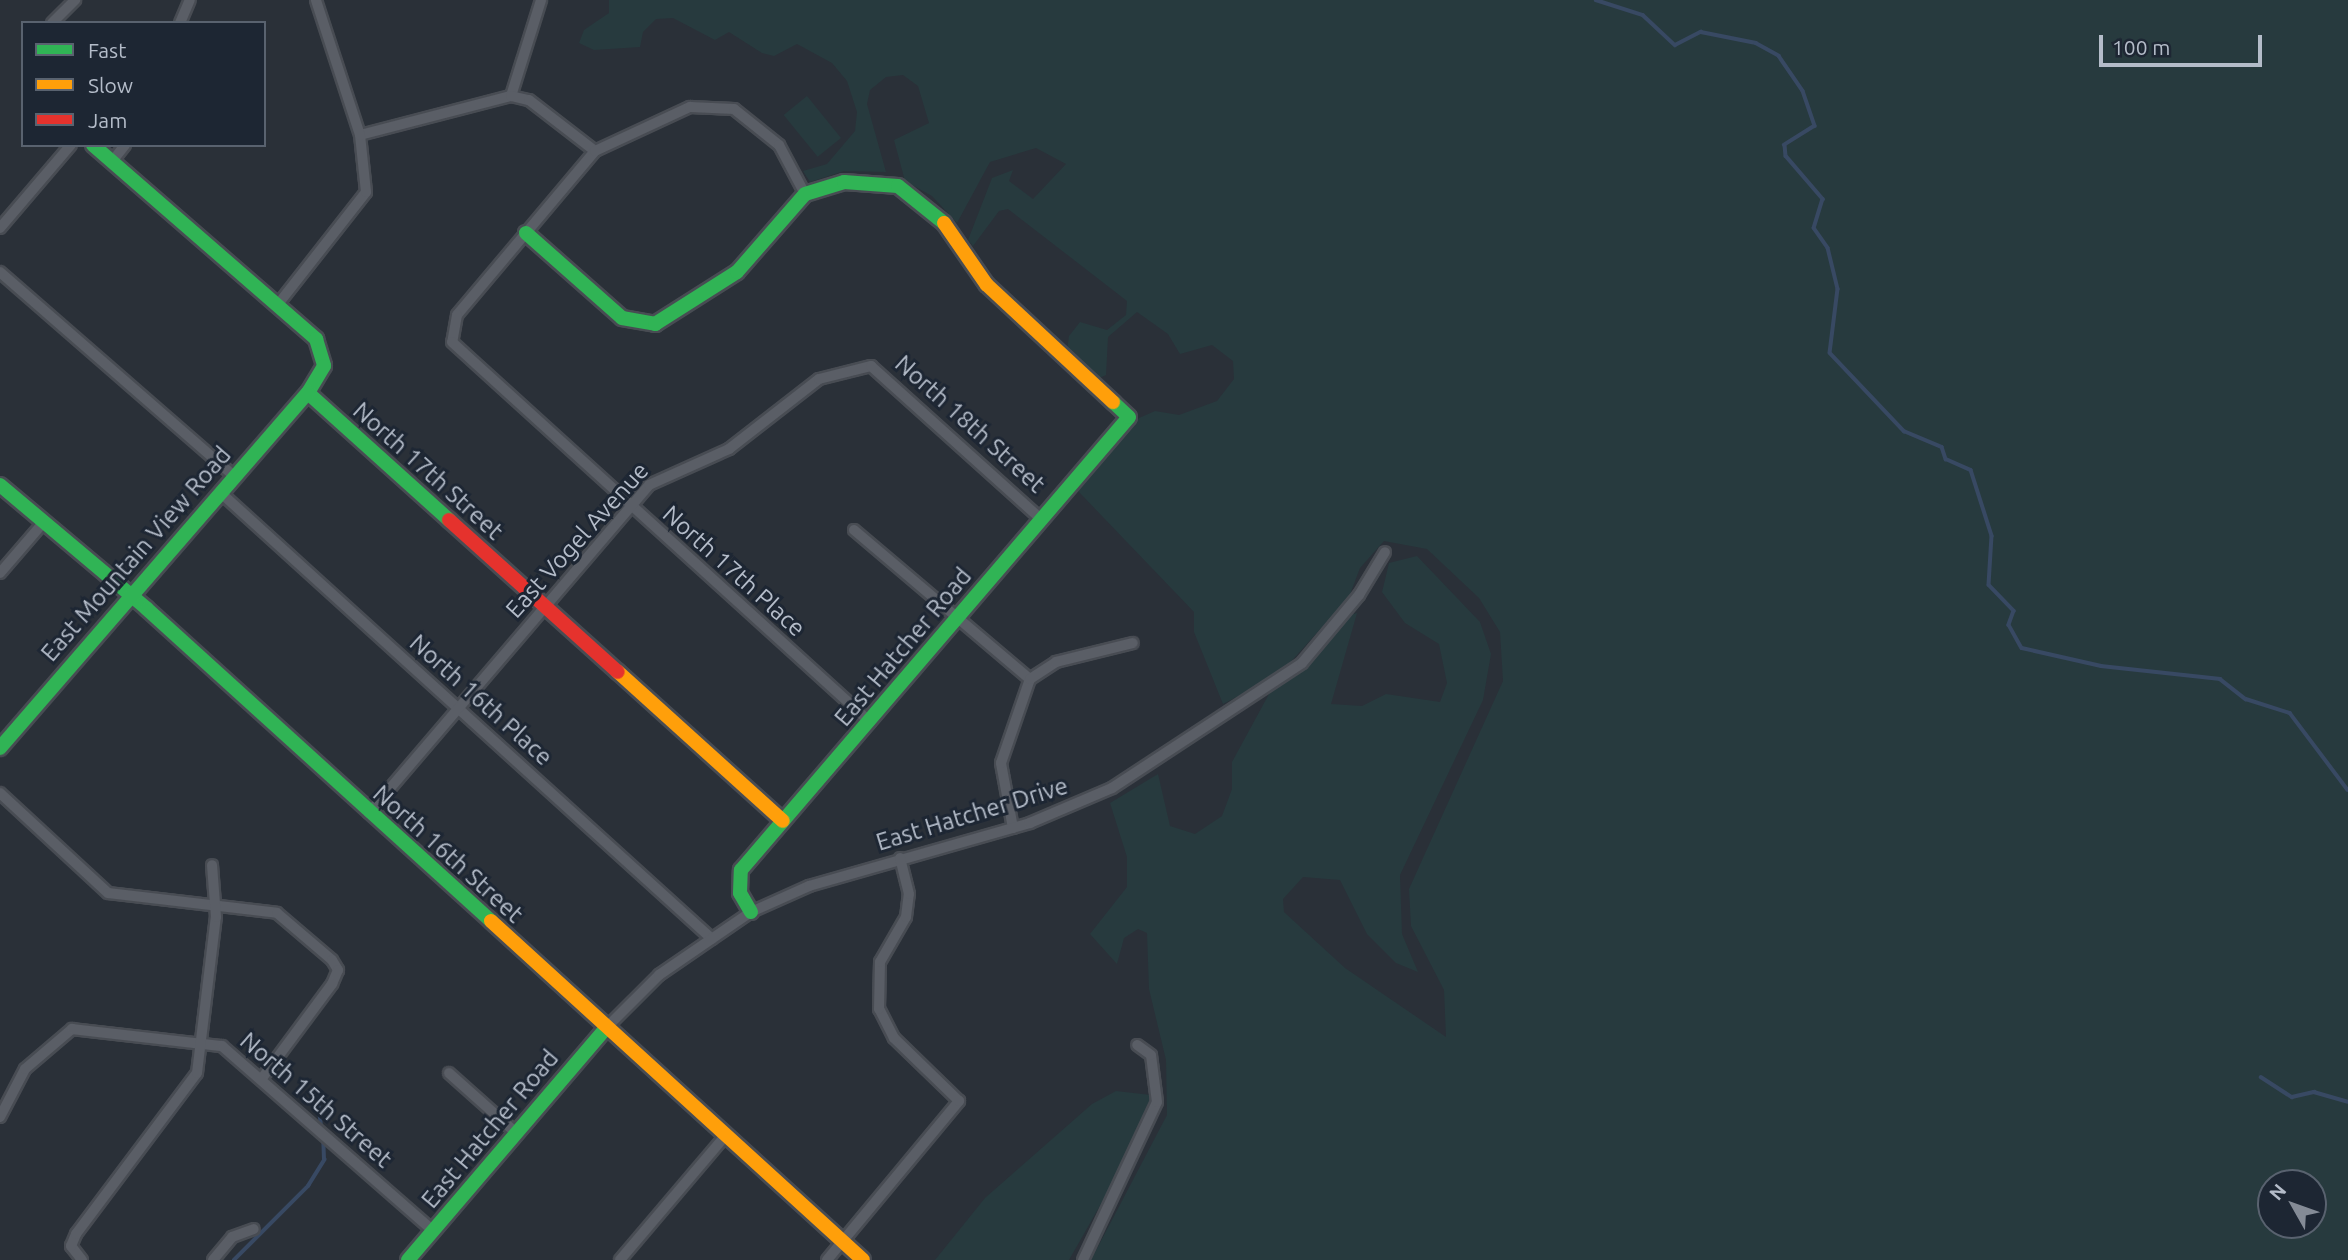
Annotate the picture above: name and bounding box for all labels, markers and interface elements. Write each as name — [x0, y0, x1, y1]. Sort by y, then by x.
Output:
legend — [21, 21, 266, 147]
scale bar — [2103, 21, 2266, 65]
text: 100 m — [2112, 35, 2170, 59]
text: Fast — [88, 38, 126, 62]
text: Slow — [88, 73, 133, 97]
text: Jam — [88, 108, 127, 132]
street label: North 18th Street — [889, 349, 1051, 499]
street label: North 17th Street — [347, 396, 509, 546]
street label: East Mountain View Road — [35, 441, 237, 667]
street label: East Vogel Avenue — [500, 456, 654, 624]
street label: North 17th Place — [657, 499, 811, 643]
street label: East Hatcher Road — [828, 562, 978, 732]
street label: North 16th Place — [404, 628, 558, 772]
street label: East Hatcher Drive — [873, 771, 1071, 857]
street label: North 16th Street — [367, 779, 529, 929]
street label: North 15th Street — [234, 1026, 398, 1174]
street label: East Hatcher Road — [415, 1044, 565, 1214]
north arrow — [2257, 1169, 2327, 1239]
text: N — [2264, 1179, 2290, 1204]

